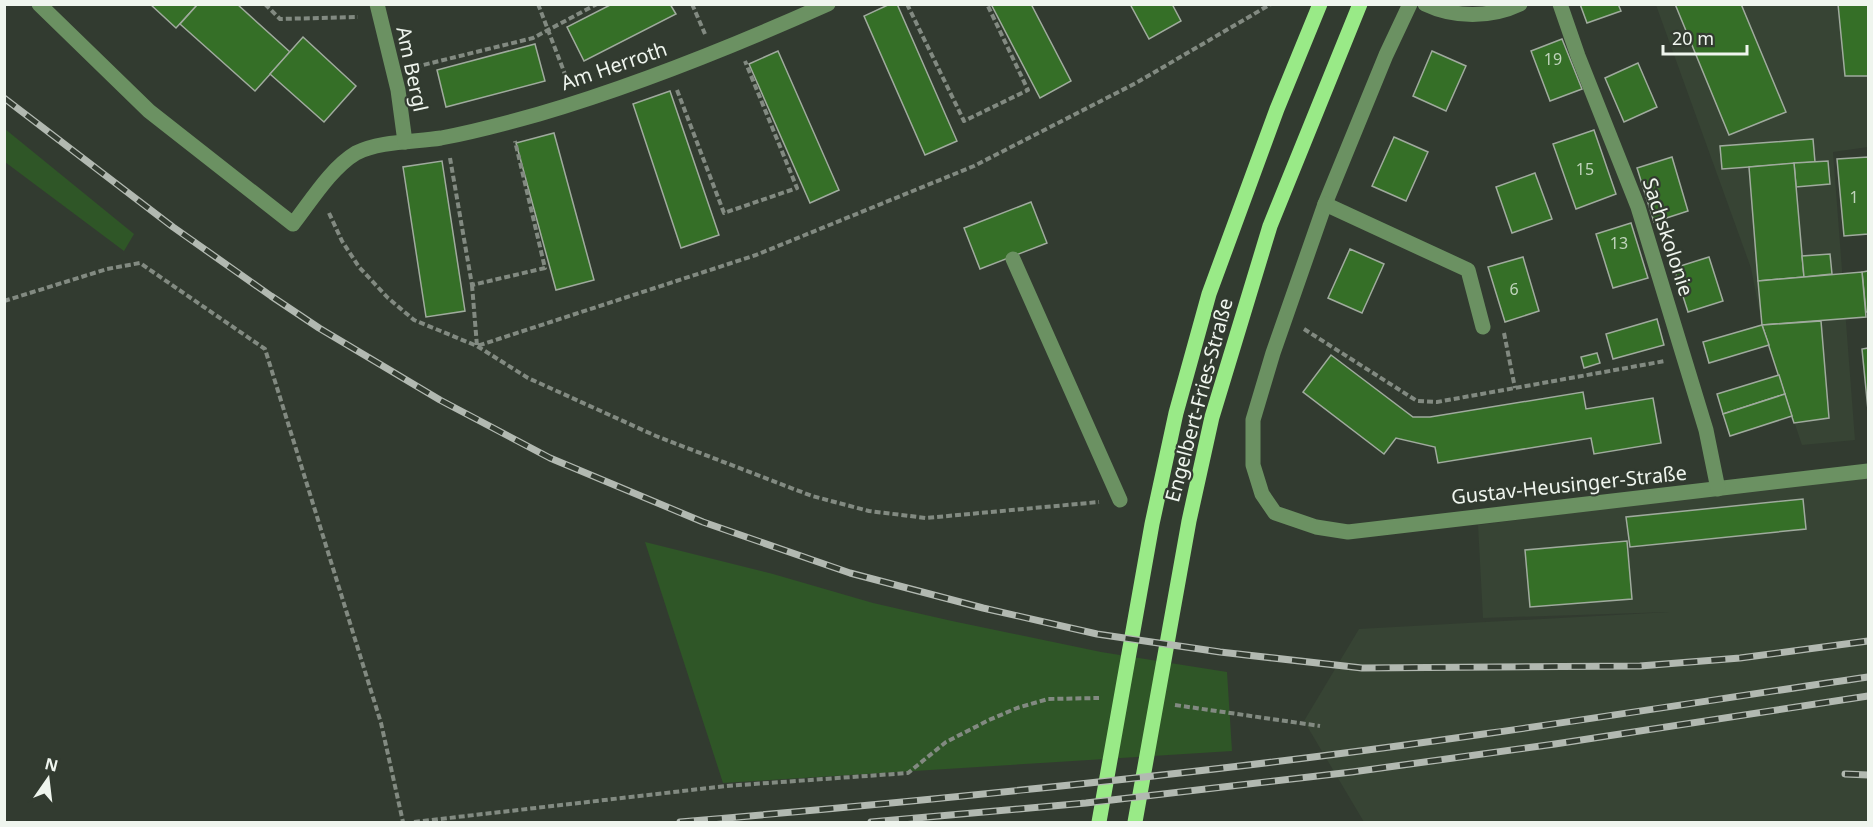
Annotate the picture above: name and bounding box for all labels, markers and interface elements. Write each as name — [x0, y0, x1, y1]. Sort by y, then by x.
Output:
scale bar — [1663, 18, 1747, 56]
street label: Am Bergl — [390, 24, 435, 114]
text: 20 m — [1672, 26, 1714, 50]
street label: Am Herroth — [557, 35, 671, 96]
house number: 19 — [1544, 48, 1562, 70]
house number: 15 — [1576, 158, 1594, 180]
street label: Sachskolonie — [1637, 174, 1700, 299]
house number: 1 — [1849, 186, 1859, 208]
house number: 13 — [1610, 232, 1628, 254]
house number: 6 — [1509, 278, 1519, 300]
street label: Engelbert-Fries-Straße — [1158, 295, 1239, 505]
street label: Gustav-Heusinger-Straße — [1450, 459, 1688, 510]
north arrow — [18, 749, 78, 809]
text: N — [43, 752, 61, 777]

